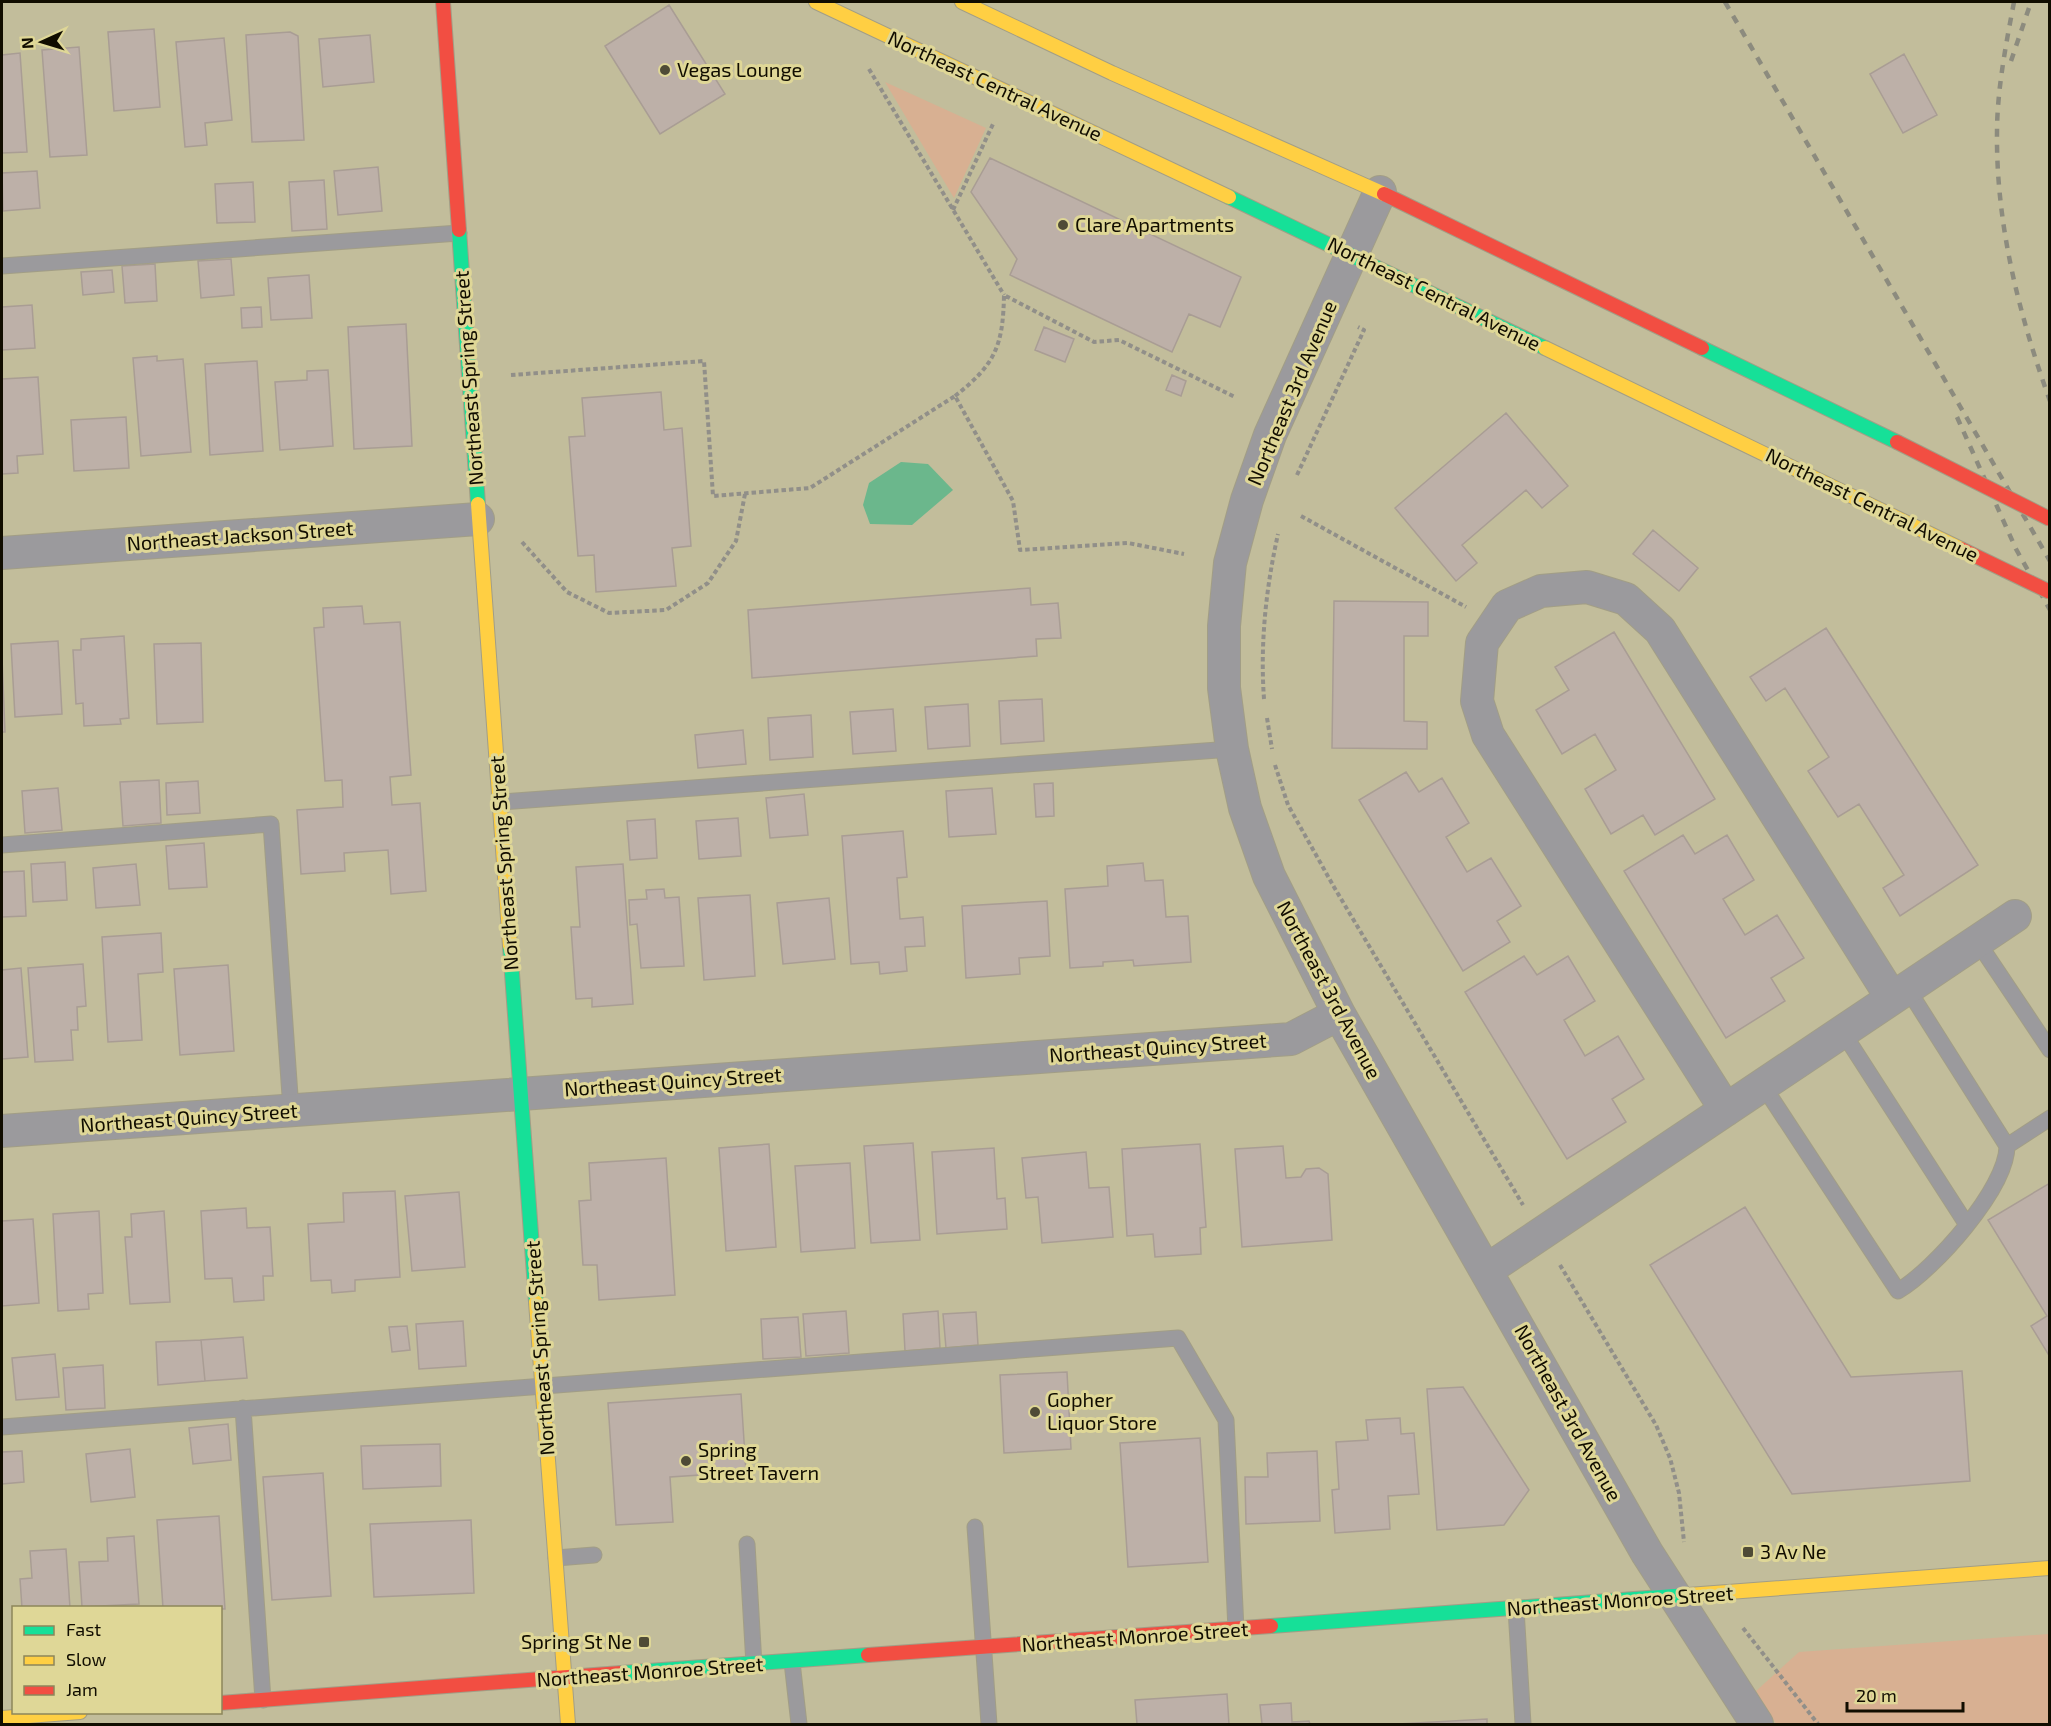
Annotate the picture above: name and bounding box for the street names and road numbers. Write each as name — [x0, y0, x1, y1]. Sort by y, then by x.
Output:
street label: Northeast Central Avenue — [885, 25, 1106, 145]
street label: Northeast Central Avenue — [1324, 231, 1545, 355]
street label: Northeast Spring Street — [448, 269, 487, 486]
street label: Northeast 3rd Avenue — [1241, 297, 1341, 488]
street label: Northeast Central Avenue — [1762, 442, 1983, 566]
street label: Northeast Jackson Street — [126, 515, 354, 555]
street label: Northeast Spring Street — [483, 754, 522, 971]
street label: Northeast 3rd Avenue — [1273, 896, 1387, 1083]
street label: Northeast Quincy Street — [1048, 1027, 1268, 1067]
street label: Northeast Quincy Street — [563, 1061, 783, 1101]
street label: Northeast Quincy Street — [79, 1097, 299, 1137]
street label: Northeast Spring Street — [519, 1239, 558, 1456]
street label: Northeast 3rd Avenue — [1510, 1320, 1627, 1505]
street label: Northeast Monroe Street — [1506, 1580, 1734, 1620]
street label: Northeast Monroe Street — [1021, 1616, 1249, 1656]
street label: Northeast Monroe Street — [536, 1651, 764, 1691]

